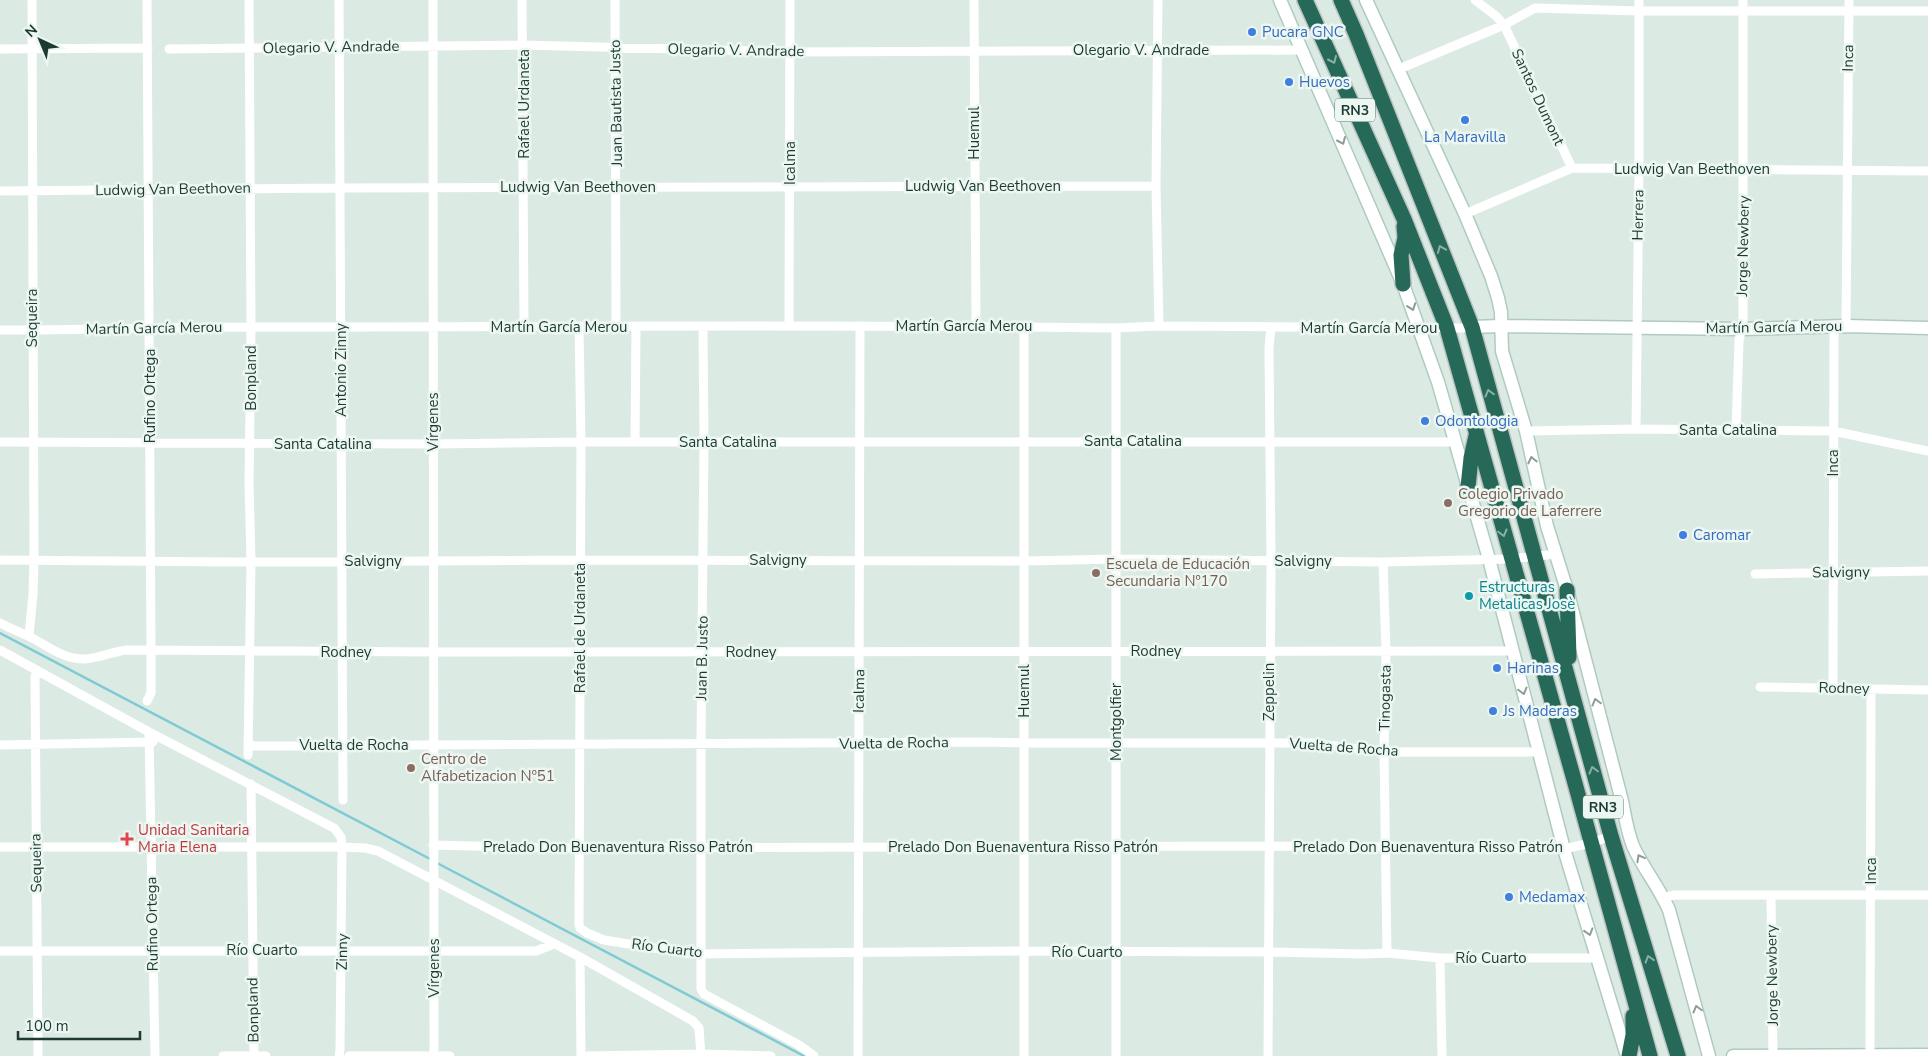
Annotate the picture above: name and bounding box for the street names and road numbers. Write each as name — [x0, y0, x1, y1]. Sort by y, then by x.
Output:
street label: Olegario V. Andrade — [263, 36, 399, 58]
street label: Juan Bautista Justo — [605, 39, 627, 168]
street label: Olegario V. Andrade — [668, 39, 804, 61]
street label: Olegario V. Andrade — [1073, 40, 1209, 60]
street label: Inca — [1838, 44, 1858, 72]
street label: Santos Dumont — [1507, 45, 1570, 149]
street label: Rafael Urdaneta — [514, 49, 534, 159]
road number: RN3 — [1335, 98, 1375, 122]
street label: Huemul — [964, 106, 984, 160]
street label: Icalma — [780, 141, 800, 185]
street label: Ludwig Van Beethoven — [1614, 159, 1770, 179]
street label: Ludwig Van Beethoven — [905, 176, 1061, 196]
street label: Ludwig Van Beethoven — [500, 177, 656, 197]
street label: Ludwig Van Beethoven — [95, 178, 251, 200]
street label: Herrera — [1628, 189, 1648, 241]
street label: Jorge Newbery — [1732, 195, 1754, 298]
street label: Sequeira — [22, 288, 42, 348]
street label: Martín García Merou — [896, 316, 1032, 336]
street label: Martín García Merou — [1705, 316, 1843, 338]
street label: Martín García Merou — [85, 317, 223, 339]
street label: Martín García Merou — [491, 317, 627, 337]
street label: Martín García Merou — [1301, 318, 1437, 338]
street label: Antonio Zinny — [331, 323, 351, 417]
street label: Bonpland — [241, 345, 261, 411]
street label: Rufino Ortega — [140, 349, 160, 443]
street label: Vírgenes — [423, 392, 443, 453]
street label: Santa Catalina — [1679, 420, 1777, 440]
street label: Santa Catalina — [1084, 431, 1182, 451]
street label: Santa Catalina — [679, 432, 777, 452]
street label: Santa Catalina — [274, 434, 372, 454]
street label: Inca — [1823, 449, 1843, 477]
street label: Salvigny — [749, 550, 807, 570]
street label: Salvigny — [344, 551, 402, 571]
street label: Salvigny — [1274, 551, 1332, 571]
street label: Salvigny — [1812, 561, 1870, 583]
street label: Rafael de Urdaneta — [570, 563, 590, 693]
street label: Juan B. Justo — [691, 615, 713, 702]
street label: Rodney — [1130, 641, 1182, 661]
street label: Rodney — [320, 642, 372, 662]
street label: Rodney — [725, 642, 777, 662]
street label: Zeppelin — [1259, 663, 1279, 721]
street label: Huemul — [1014, 664, 1034, 718]
street label: Tinogasta — [1374, 665, 1396, 731]
street label: Icalma — [849, 669, 869, 713]
street label: Rodney — [1818, 678, 1870, 698]
street label: Montgolfier — [1106, 682, 1126, 761]
street label: Vuelta de Rocha — [838, 732, 949, 754]
street label: Vuelta de Rocha — [1288, 733, 1399, 761]
street label: Vuelta de Rocha — [298, 735, 409, 755]
road number: RN3 — [1583, 796, 1623, 819]
street label: Sequeira — [25, 833, 47, 893]
street label: Prelado Don Buenaventura Risso Patrón — [483, 837, 753, 857]
street label: Prelado Don Buenaventura Risso Patrón — [888, 837, 1158, 857]
street label: Prelado Don Buenaventura Risso Patrón — [1293, 837, 1563, 857]
street label: Inca — [1861, 857, 1881, 885]
street label: Rufino Ortega — [141, 876, 163, 972]
street label: Jorge Newbery — [1761, 924, 1783, 1027]
street label: Zinny — [332, 933, 352, 971]
street label: Río Cuarto — [630, 934, 704, 962]
street label: Vírgenes — [424, 938, 444, 999]
street label: Río Cuarto — [226, 940, 298, 960]
street label: Río Cuarto — [1051, 942, 1123, 962]
street label: Río Cuarto — [1455, 948, 1527, 968]
street label: Bonpland — [242, 977, 264, 1043]

